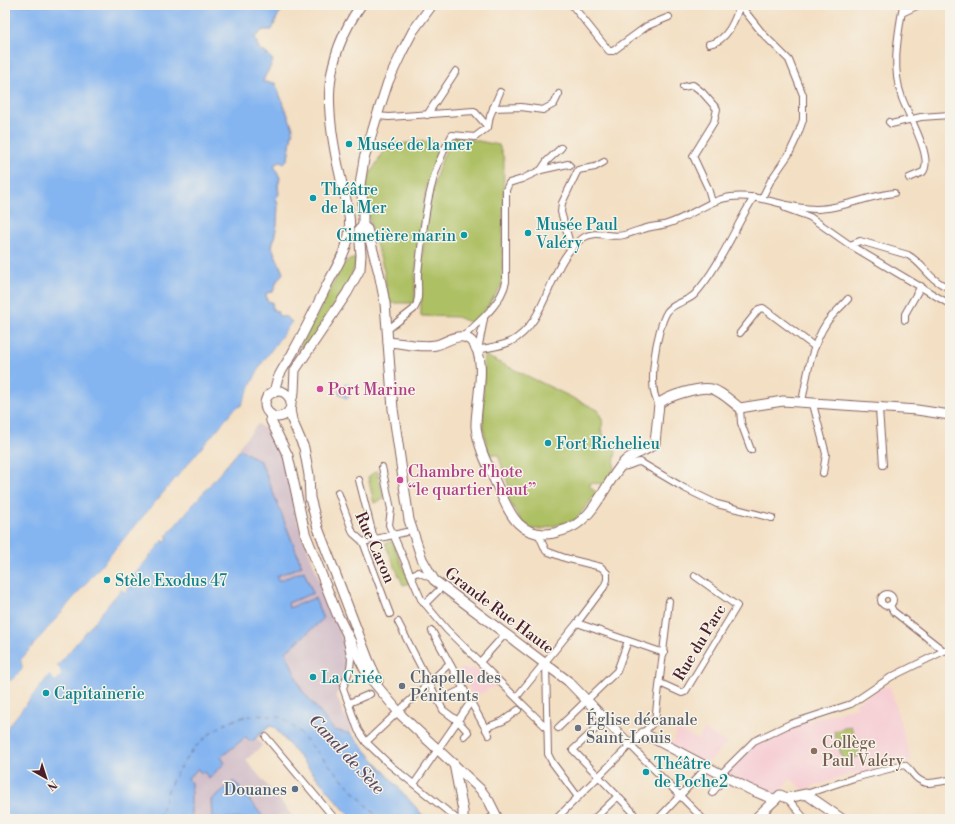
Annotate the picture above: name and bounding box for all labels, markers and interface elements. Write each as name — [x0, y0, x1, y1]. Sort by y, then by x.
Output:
place label: Musée de la mer — [357, 135, 472, 155]
marker: Musée de la mer — [344, 139, 354, 149]
place label: Théâtre de la Mer — [321, 180, 387, 218]
marker: Théâtre de la Mer — [308, 193, 318, 203]
place label: Musée Paul Valéry — [535, 215, 618, 253]
place label: Cimetière marin — [336, 226, 456, 246]
marker: Musée Paul Valéry — [523, 228, 533, 238]
marker: Cimetière marin — [459, 230, 469, 240]
place label: Port Marine — [328, 380, 416, 400]
marker: Port Marine — [315, 384, 325, 394]
place label: Fort Richelieu — [556, 434, 660, 454]
marker: Fort Richelieu — [543, 438, 553, 448]
place label: Chambre d'hote “le quartier haut” — [408, 462, 536, 500]
marker: Chambre d'hote “le quartier haut” — [395, 475, 405, 485]
street label: Rue Caron — [351, 509, 400, 587]
street label: Grande Rue Haute — [441, 563, 558, 658]
place label: Stèle Exodus 47 — [115, 571, 227, 591]
marker: Stèle Exodus 47 — [102, 575, 112, 585]
street label: Rue du Parc — [669, 600, 731, 685]
place label: La Criée — [321, 668, 383, 688]
place label: Chapelle des Pénitents — [410, 668, 501, 706]
marker: La Criée — [308, 672, 318, 682]
marker: Chapelle des Pénitents — [397, 681, 407, 691]
place label: Capitainerie — [54, 684, 145, 704]
marker: Capitainerie — [41, 688, 51, 698]
place label: Église décanale Saint-Louis — [586, 708, 698, 748]
water label: Canal de Sète — [304, 710, 389, 799]
marker: Église décanale Saint-Louis — [573, 723, 583, 733]
place label: Collège Paul Valéry — [822, 733, 904, 771]
marker: Collège Paul Valéry — [809, 746, 819, 756]
place label: Théâtre de Poche2 — [654, 754, 728, 792]
north arrow — [26, 758, 66, 798]
marker: Théâtre de Poche2 — [641, 767, 651, 777]
text: N — [44, 777, 59, 793]
place label: Douanes — [224, 780, 287, 800]
marker: Douanes — [290, 784, 300, 794]

